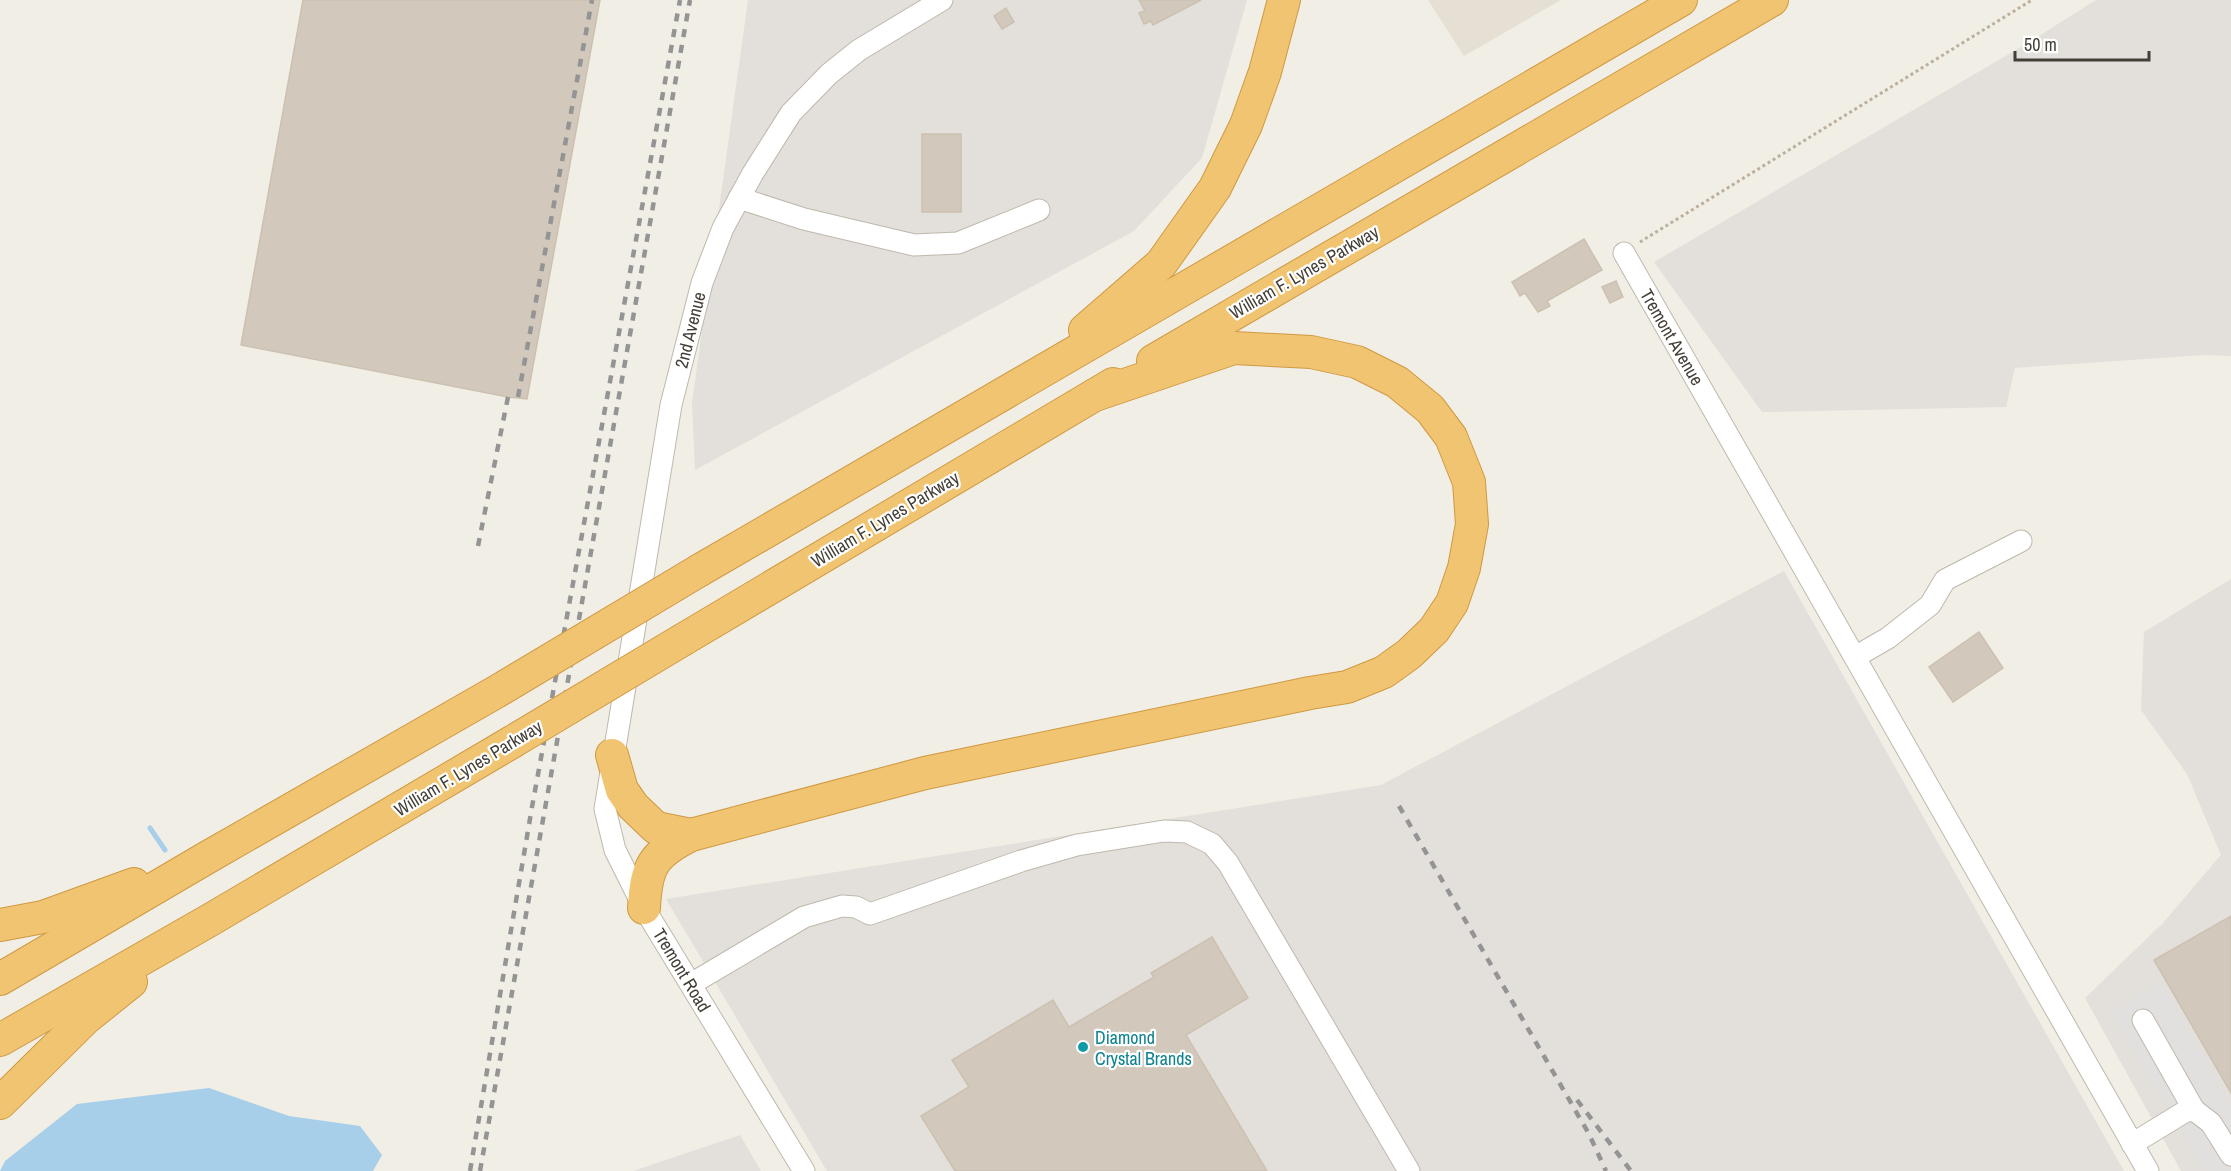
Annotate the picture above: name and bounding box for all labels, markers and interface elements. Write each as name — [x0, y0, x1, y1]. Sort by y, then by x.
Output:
scale bar — [2015, 24, 2148, 62]
text: 50 m — [2024, 32, 2057, 57]
street label: William F. Lynes Parkway — [1225, 219, 1384, 325]
street label: Tremont Avenue — [1634, 284, 1710, 390]
street label: 2nd Avenue — [668, 289, 712, 371]
street label: William F. Lynes Parkway — [806, 465, 964, 573]
street label: William F. Lynes Parkway — [389, 714, 547, 822]
street label: Tremont Road — [647, 923, 717, 1017]
place label: Diamond Crystal Brands — [1095, 1025, 1192, 1071]
marker: Diamond Crystal Brands — [1076, 1040, 1090, 1054]

